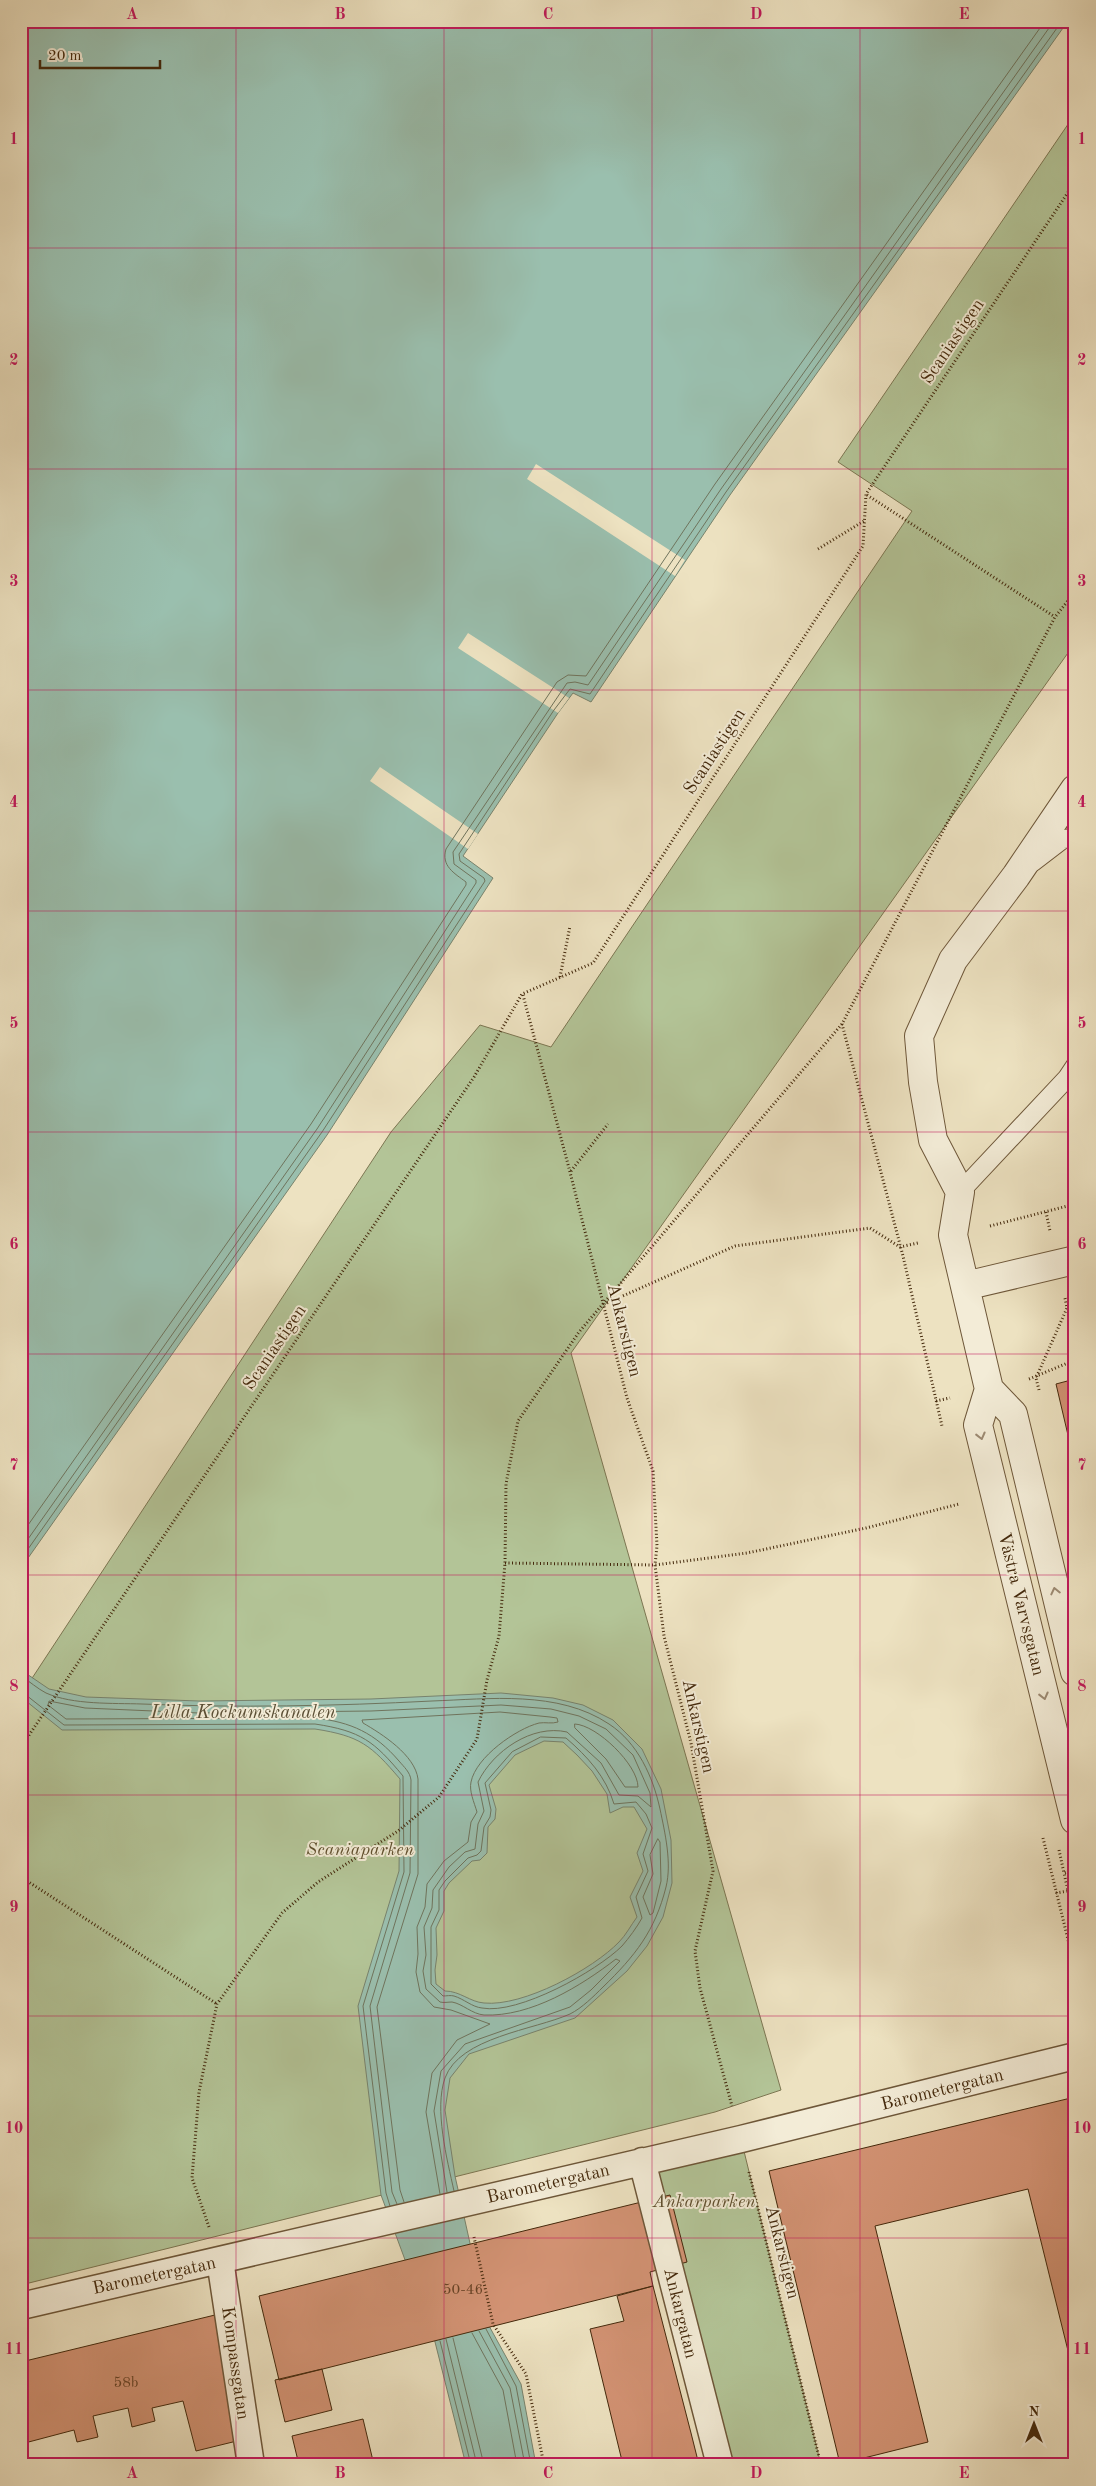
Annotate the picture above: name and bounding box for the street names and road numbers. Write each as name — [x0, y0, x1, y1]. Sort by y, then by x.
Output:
street label: Scaniastigen — [918, 296, 988, 387]
street label: Scaniastigen — [681, 705, 749, 798]
street label: Ankarstigen — [604, 1282, 644, 1379]
street label: Scaniastigen — [240, 1302, 310, 1393]
street label: Västra Varvsgatan — [995, 1531, 1048, 1678]
street label: Ankarstigen — [678, 1678, 718, 1775]
street label: Barometergatan — [879, 2066, 1006, 2114]
street label: Barometergatan — [485, 2161, 612, 2207]
street label: Ankarstigen — [762, 2204, 802, 2301]
street label: Barometergatan — [91, 2254, 218, 2298]
street label: Ankargatan — [660, 2266, 700, 2361]
street label: Kompassgatan — [218, 2305, 252, 2421]

